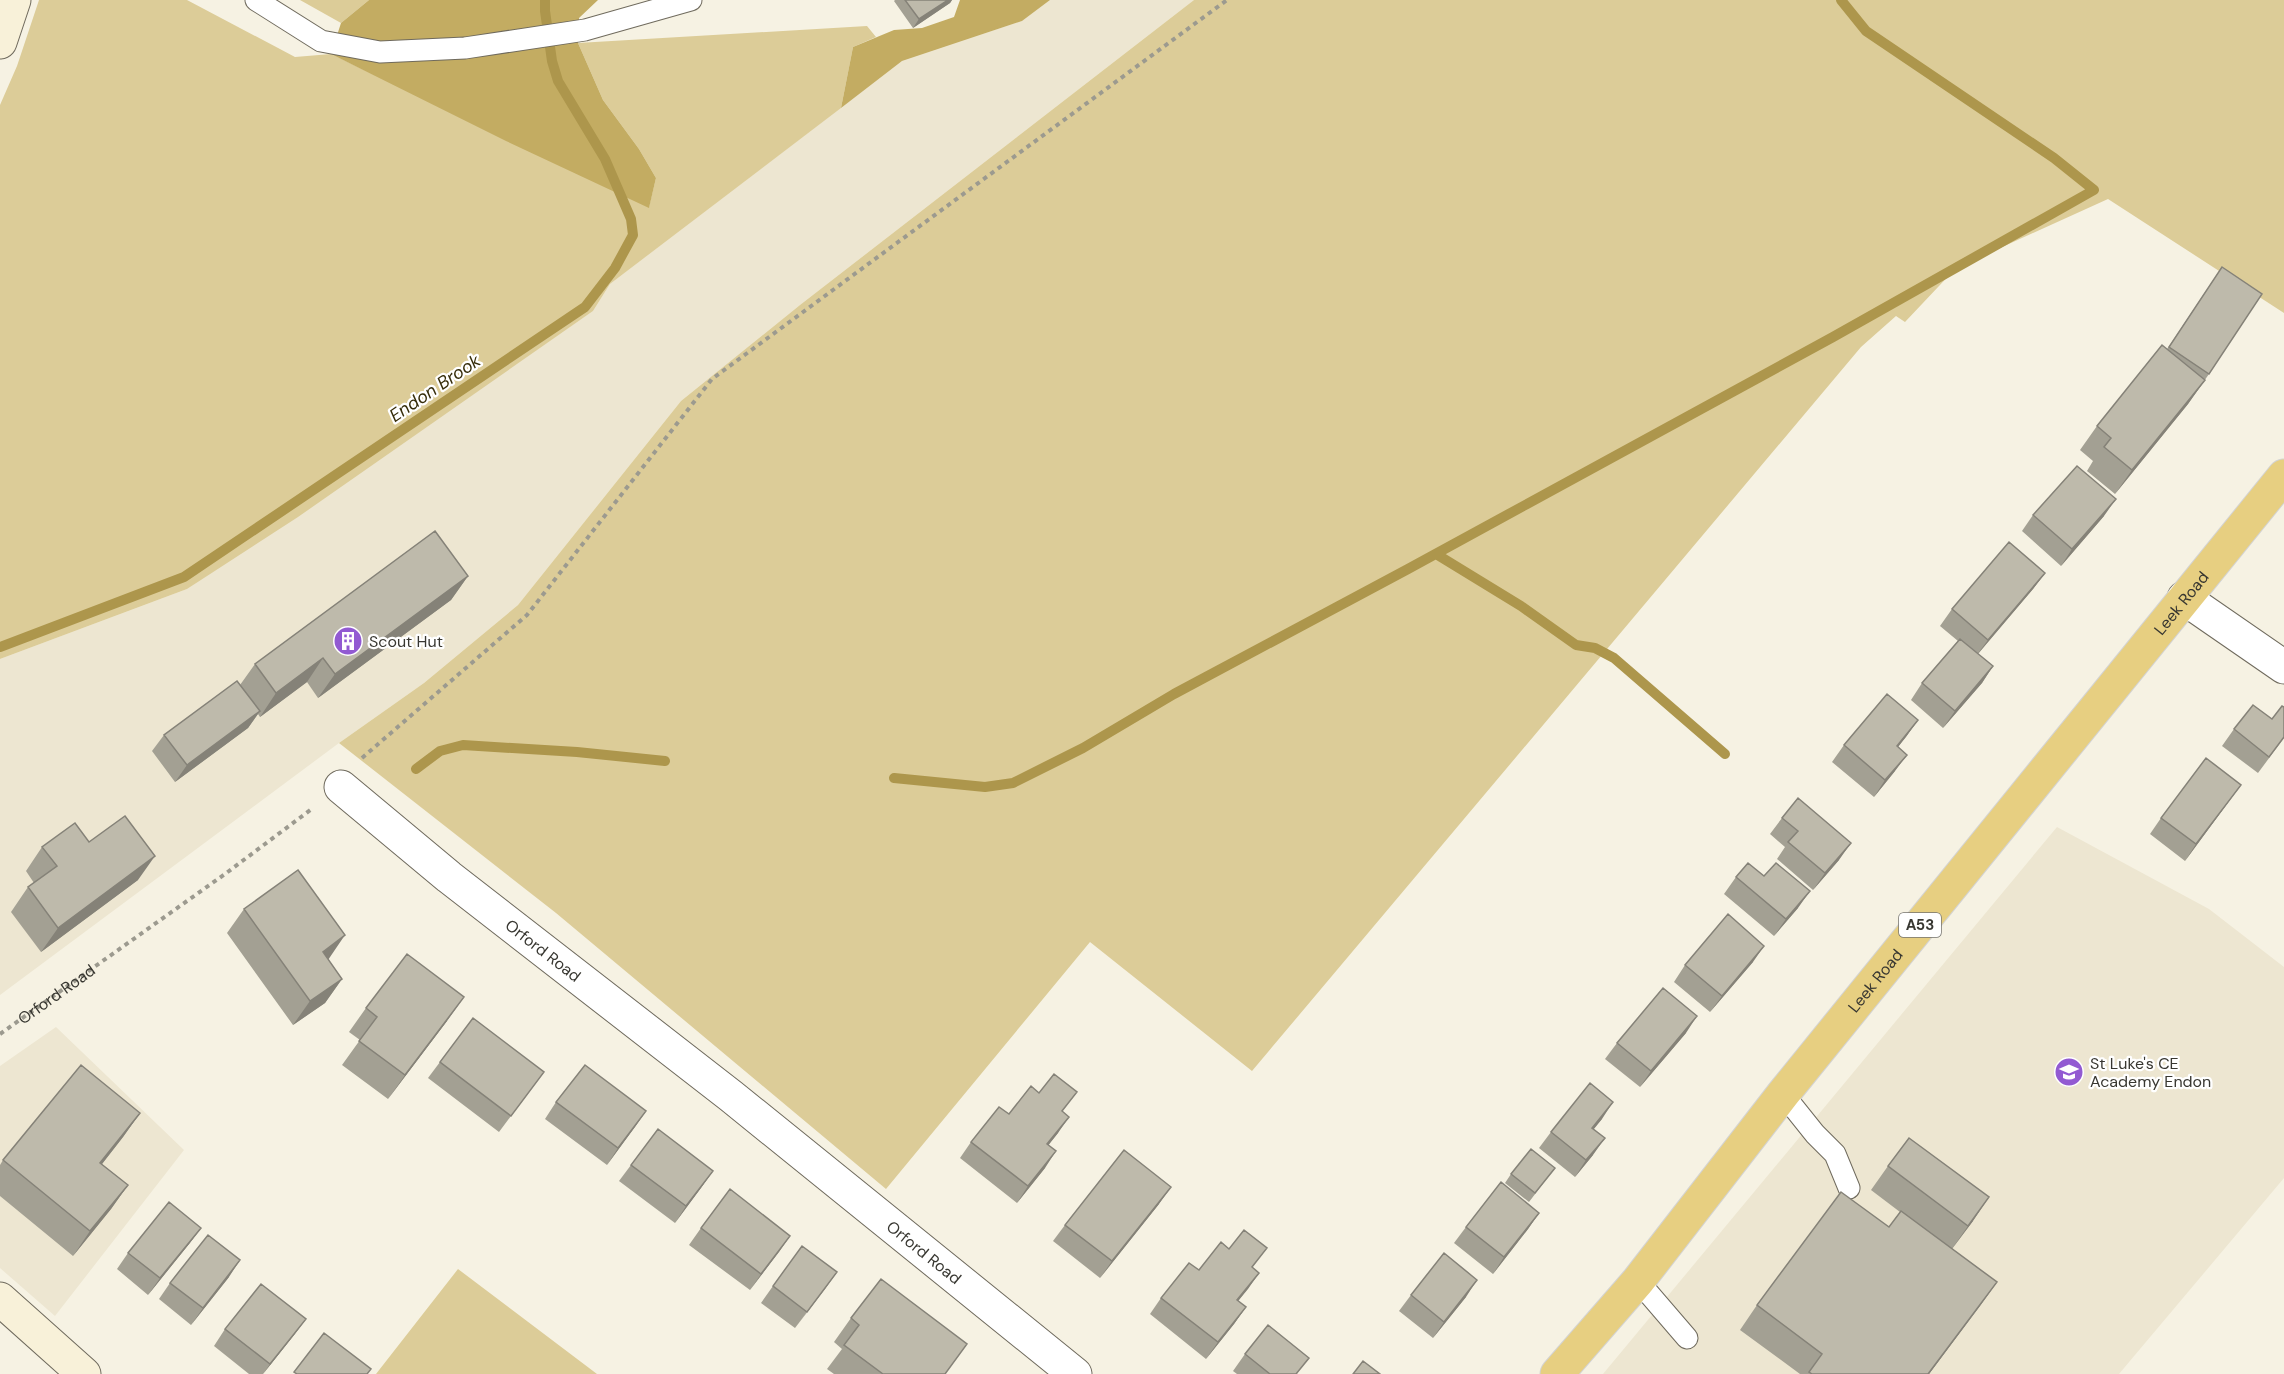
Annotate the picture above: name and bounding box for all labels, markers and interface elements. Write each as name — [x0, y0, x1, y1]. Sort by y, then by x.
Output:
water label: Endon Brook — [385, 348, 486, 427]
street label: Leek Road — [2149, 567, 2213, 639]
building icon: Scout Hut — [332, 625, 364, 657]
place label: Scout Hut — [369, 631, 443, 652]
road number: A53 — [1899, 913, 1941, 937]
street label: Orford Road — [501, 915, 585, 987]
street label: Leek Road — [1843, 945, 1907, 1017]
street label: Orford Road — [14, 960, 99, 1029]
place label: St Luke's CE Academy Endon — [2090, 1053, 2211, 1092]
school or university icon: St Luke's CE Academy Endon — [2053, 1056, 2085, 1088]
street label: Orford Road — [882, 1216, 966, 1289]

